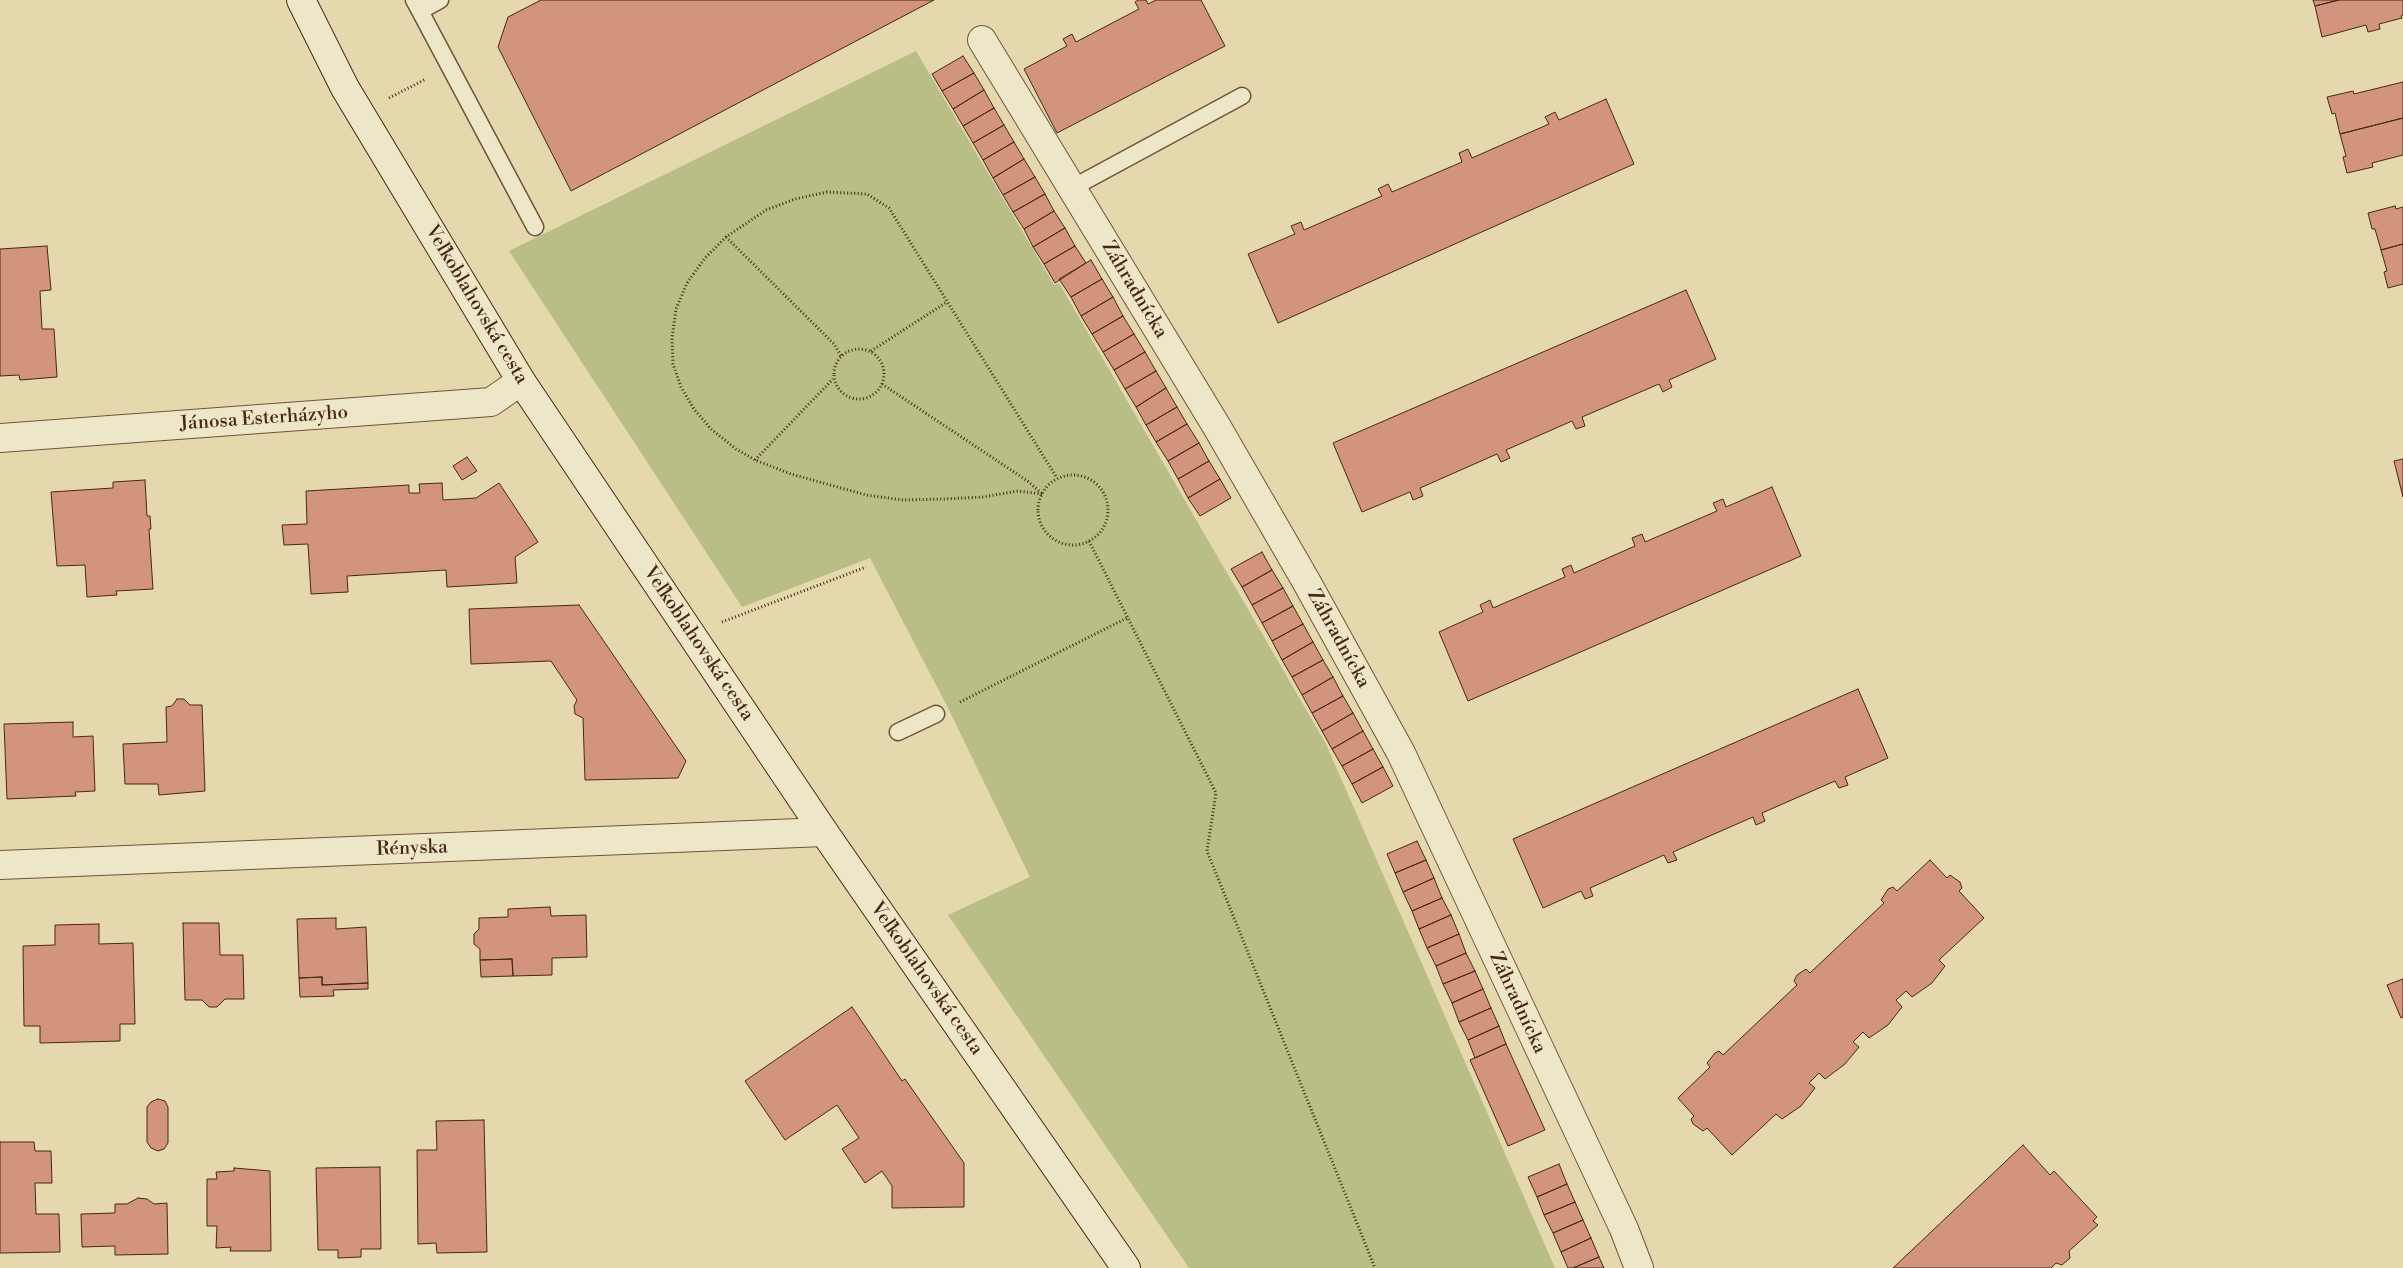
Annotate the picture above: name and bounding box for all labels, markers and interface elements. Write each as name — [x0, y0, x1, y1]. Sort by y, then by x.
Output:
street label: Veľkoblahovská cesta — [420, 221, 532, 389]
street label: Záhradnícka — [1096, 237, 1172, 343]
street label: Jánosa Esterházyho — [179, 402, 349, 436]
street label: Veľkoblahovská cesta — [638, 562, 758, 726]
street label: Záhradnícka — [1302, 586, 1374, 692]
street label: Rényska — [376, 836, 448, 862]
street label: Veľkoblahovská cesta — [865, 898, 987, 1060]
street label: Záhradnícka — [1484, 949, 1550, 1057]

